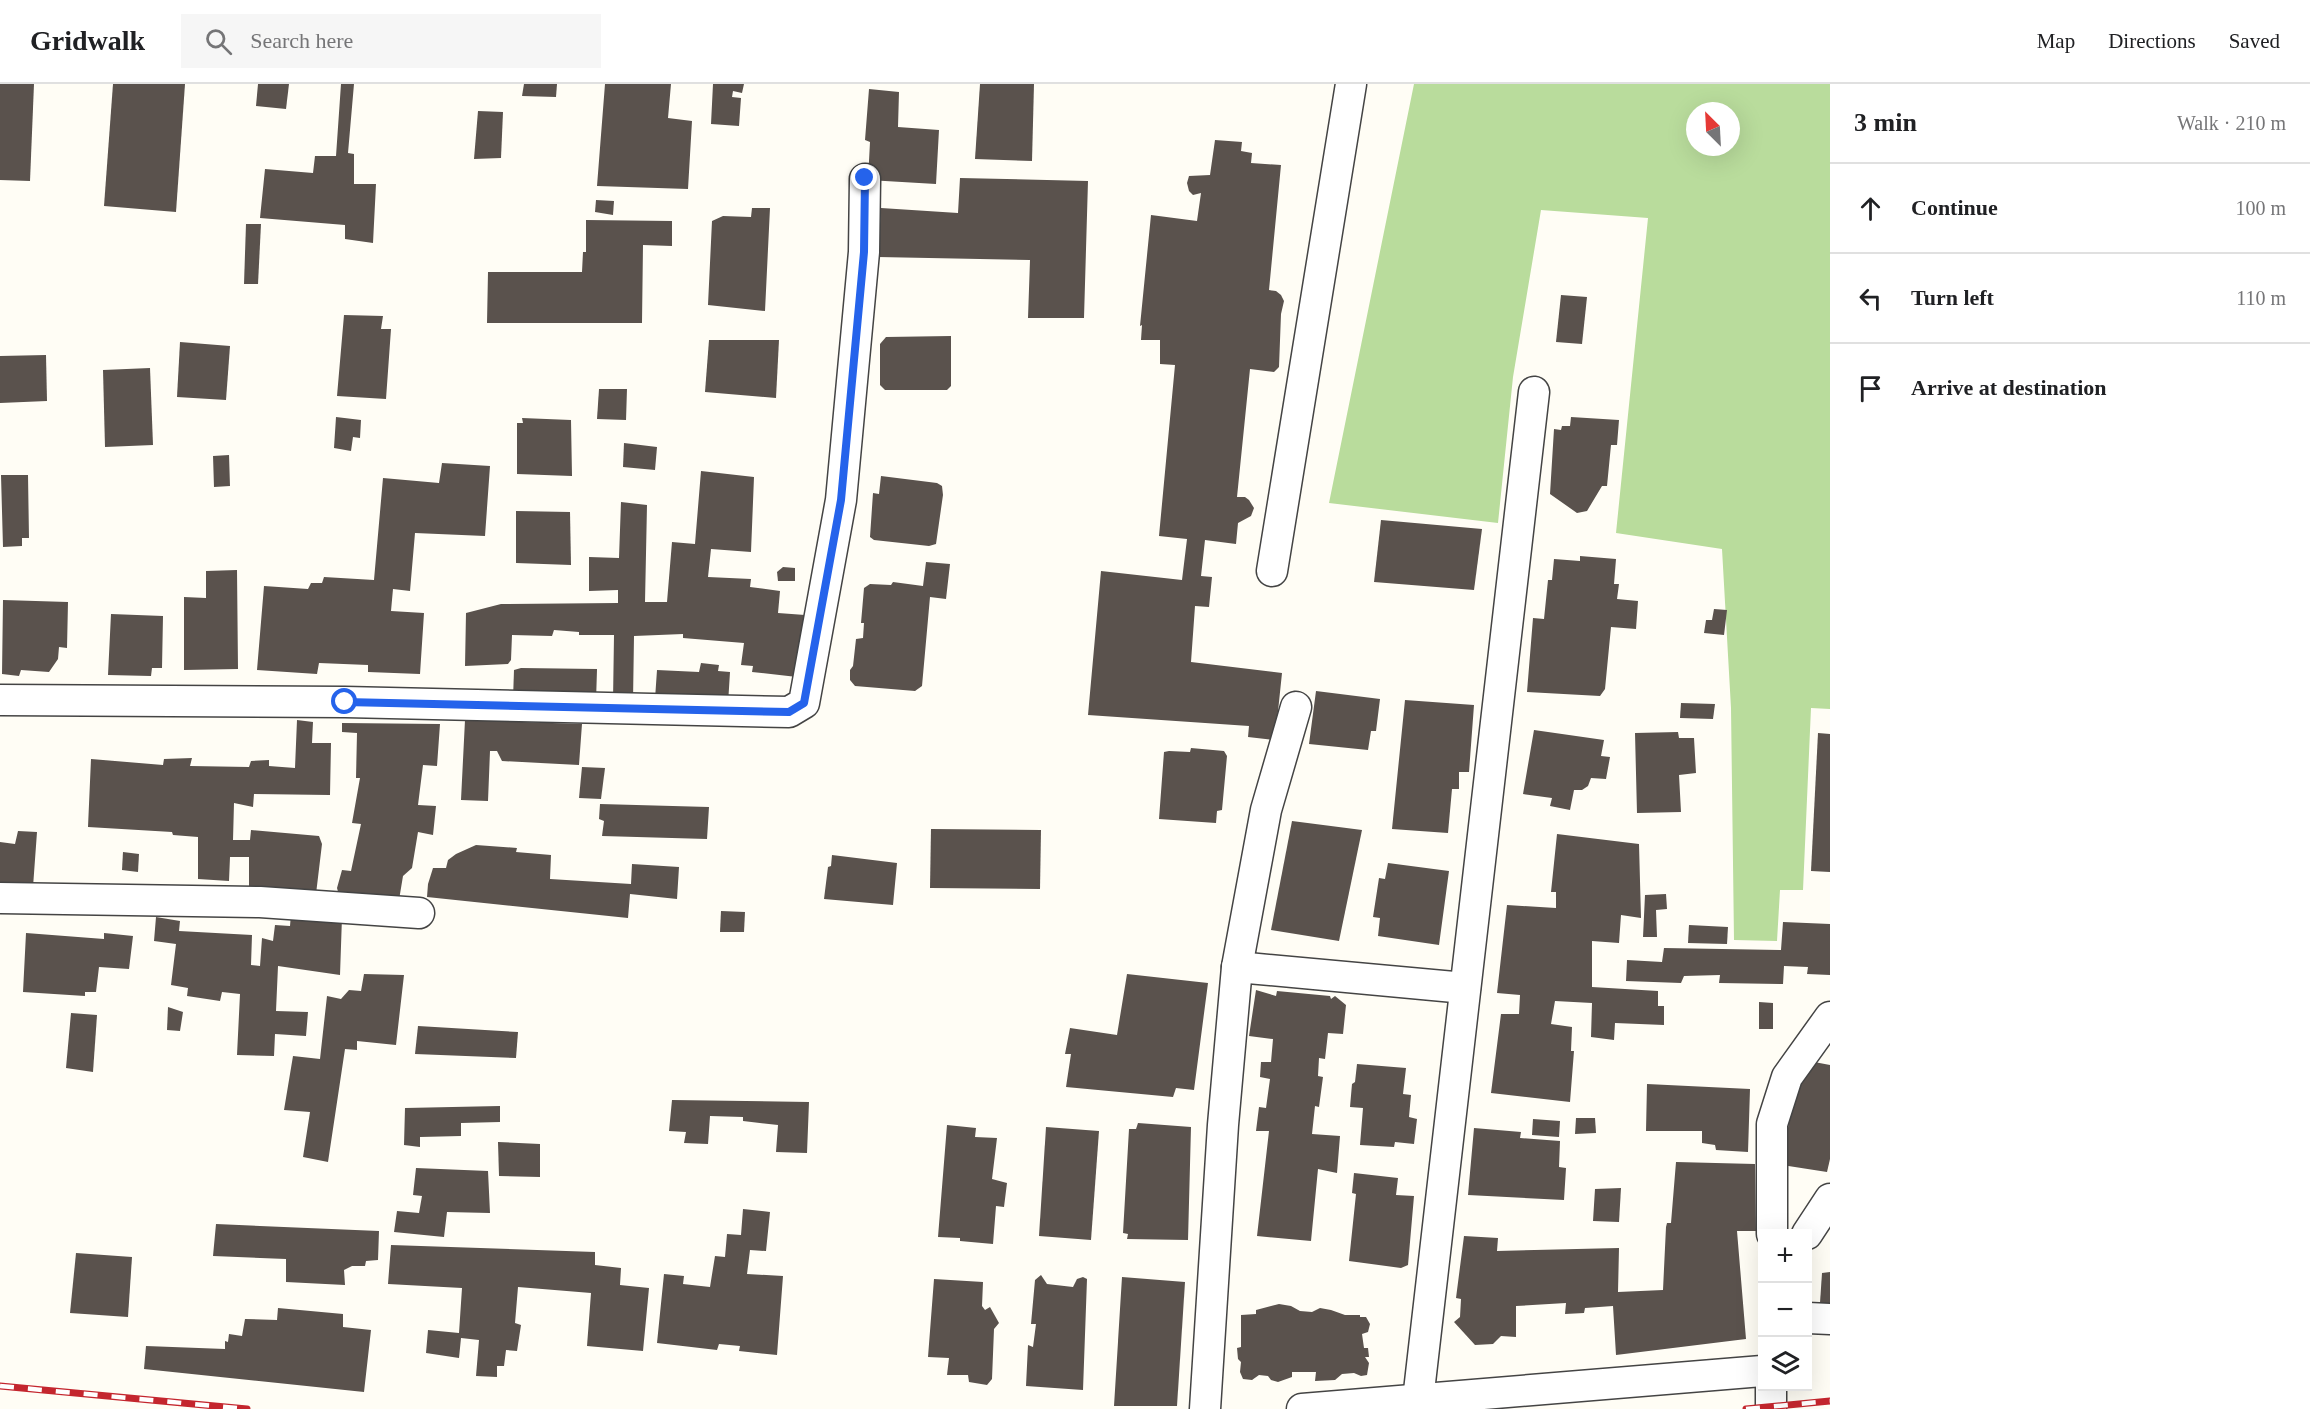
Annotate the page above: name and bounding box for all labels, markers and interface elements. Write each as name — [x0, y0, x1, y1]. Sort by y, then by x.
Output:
search box — [181, 14, 601, 68]
text: Gridwalk — [30, 25, 145, 56]
icon: search — [202, 25, 235, 58]
text: Search here — [250, 28, 353, 53]
text: Map — [2037, 29, 2075, 53]
text: Directions — [2108, 29, 2196, 53]
text: Saved — [2229, 29, 2280, 53]
north arrow — [1686, 102, 1740, 156]
text: 3 min — [1854, 108, 1917, 137]
text: Walk · 210 m — [2177, 112, 2286, 134]
route end — [851, 164, 877, 190]
icon: ahead — [1854, 192, 1887, 225]
text: Continue — [1911, 195, 1998, 220]
text: 100 m — [2235, 197, 2286, 219]
icon: left — [1854, 282, 1887, 315]
text: Turn left — [1911, 285, 1994, 310]
text: 110 m — [2236, 287, 2286, 309]
icon: arrive — [1854, 372, 1887, 405]
text: Arrive at destination — [1911, 375, 2107, 400]
route start — [331, 688, 357, 714]
map controls — [1758, 1229, 1812, 1391]
button: + — [1758, 1229, 1812, 1283]
button: − — [1758, 1283, 1812, 1337]
button: layers — [1758, 1337, 1812, 1391]

